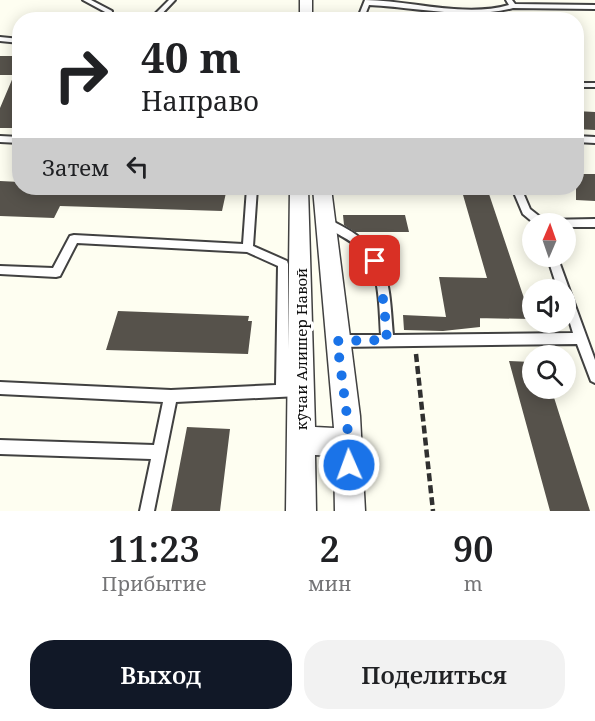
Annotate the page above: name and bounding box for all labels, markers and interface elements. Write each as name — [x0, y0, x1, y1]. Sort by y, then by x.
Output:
text: 40 m — [141, 28, 241, 85]
icon: right — [42, 36, 120, 114]
text: Направо — [141, 82, 259, 119]
icon: left — [121, 150, 154, 183]
text: Затем — [42, 152, 109, 182]
north arrow — [522, 213, 576, 267]
map controls — [522, 213, 576, 399]
pin — [349, 235, 400, 286]
icon: arrive — [358, 244, 391, 277]
street label: кӯчаи Алишер Навоӣ — [291, 268, 311, 430]
button: sound — [522, 279, 576, 333]
button: search — [522, 345, 576, 399]
position arrow — [317, 433, 381, 497]
text: 11:23 — [108, 524, 200, 573]
text: 2 — [319, 524, 340, 573]
text: 90 — [453, 524, 493, 573]
text: Прибытие — [102, 570, 206, 597]
text: мин — [308, 570, 351, 597]
text: m — [464, 570, 483, 597]
button: Выход — [30, 640, 292, 709]
button: Поделиться — [304, 640, 565, 709]

